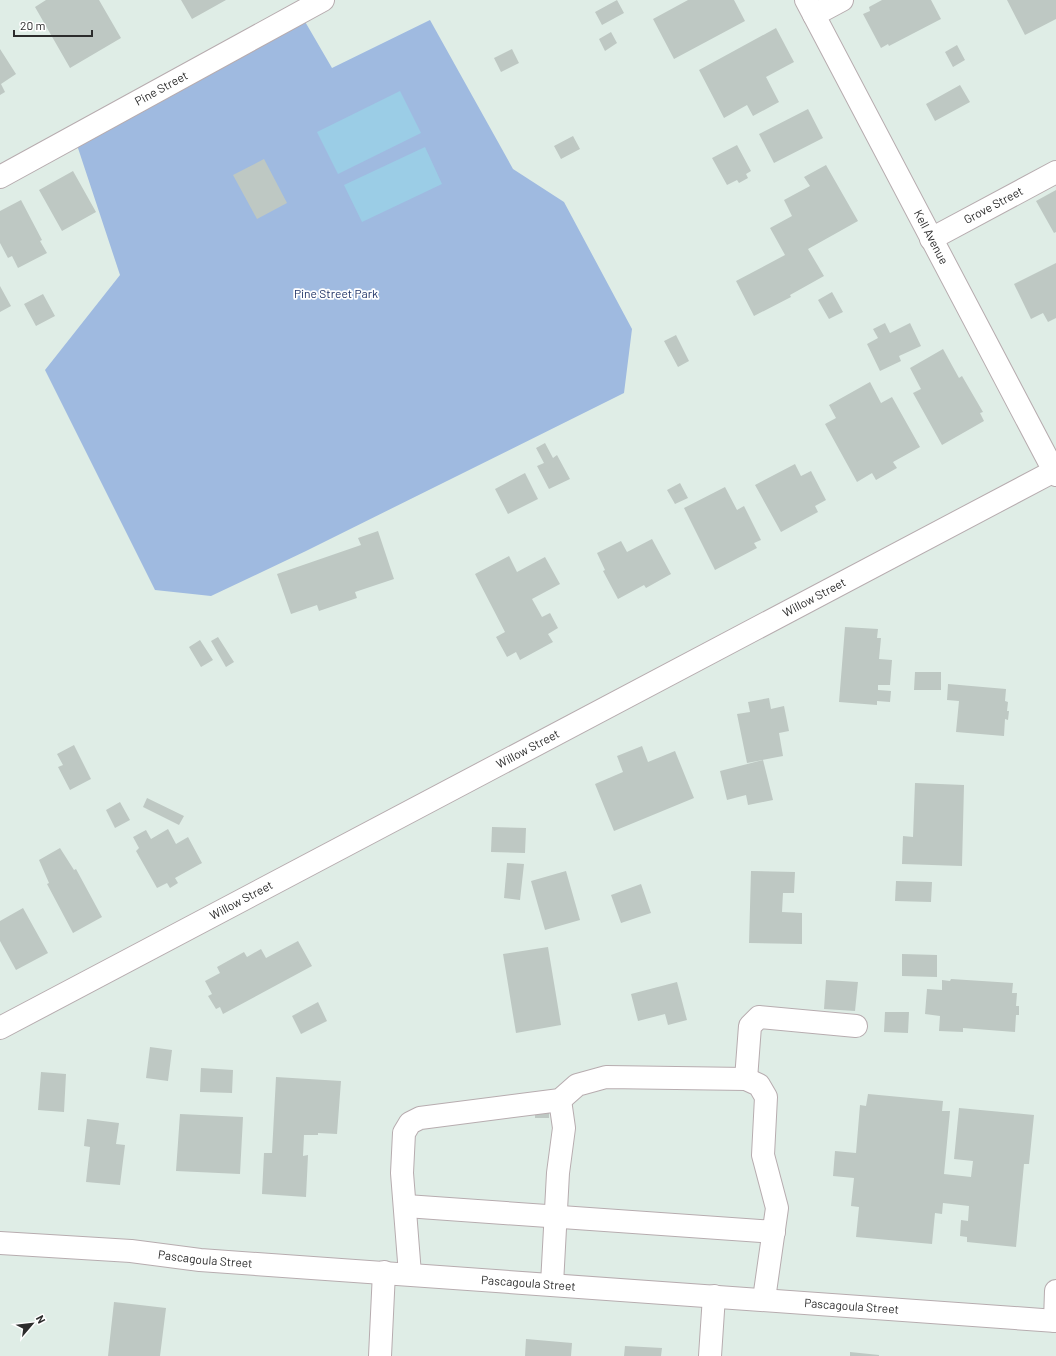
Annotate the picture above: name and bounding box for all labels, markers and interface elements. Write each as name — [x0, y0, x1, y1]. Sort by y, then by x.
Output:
scale bar — [14, 12, 92, 38]
text: 20 m — [20, 18, 46, 32]
street label: Pine Street — [132, 68, 190, 108]
street label: Grove Street — [961, 183, 1025, 226]
street label: Kell Avenue — [912, 207, 952, 266]
park label: Pine Street Park — [294, 286, 378, 300]
street label: Willow Street — [780, 574, 848, 619]
street label: Willow Street — [493, 726, 561, 771]
street label: Willow Street — [207, 877, 275, 922]
street label: Pascagoula Street — [157, 1247, 253, 1270]
street label: Pascagoula Street — [481, 1272, 576, 1293]
street label: Pascagoula Street — [804, 1295, 899, 1316]
north arrow — [12, 1304, 52, 1344]
text: N — [34, 1313, 49, 1325]

